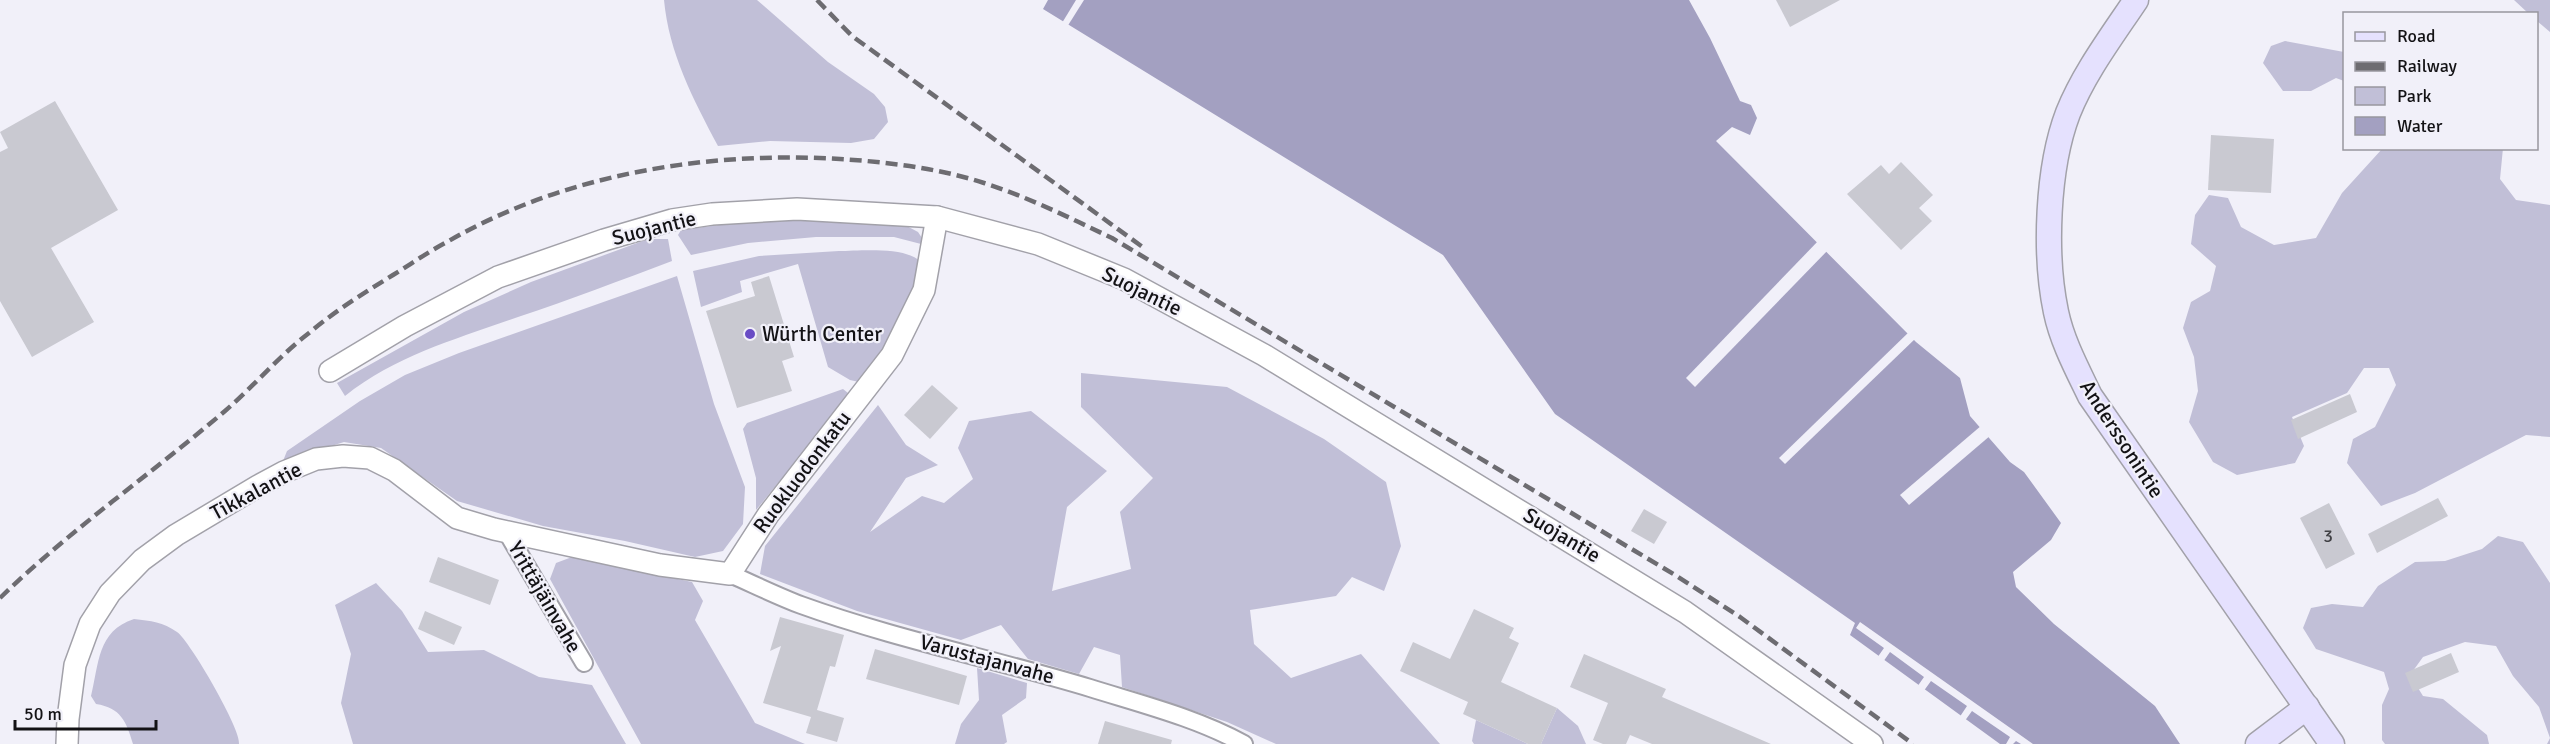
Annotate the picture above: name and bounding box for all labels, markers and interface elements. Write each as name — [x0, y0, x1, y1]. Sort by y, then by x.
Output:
legend — [2343, 12, 2538, 150]
text: Road — [2397, 25, 2436, 47]
text: Railway — [2397, 55, 2458, 77]
text: Park — [2397, 85, 2432, 107]
text: Water — [2397, 115, 2443, 137]
street label: Suojantie — [609, 205, 699, 251]
street label: Suojantie — [1098, 261, 1186, 321]
place label: Würth Center — [762, 321, 882, 347]
marker: Würth Center — [743, 327, 757, 341]
street label: Anderssonintie — [2074, 375, 2170, 503]
street label: Ruokluodonkatu — [748, 406, 856, 538]
street label: Tikkalantie — [206, 456, 306, 526]
street label: Suojantie — [1519, 502, 1605, 568]
house number: 3 — [2323, 525, 2333, 547]
street label: Yrittäjäinvahe — [503, 537, 587, 657]
street label: Varustajanvahe — [917, 629, 1057, 689]
scale bar — [15, 693, 156, 731]
text: 50 m — [24, 703, 62, 725]

